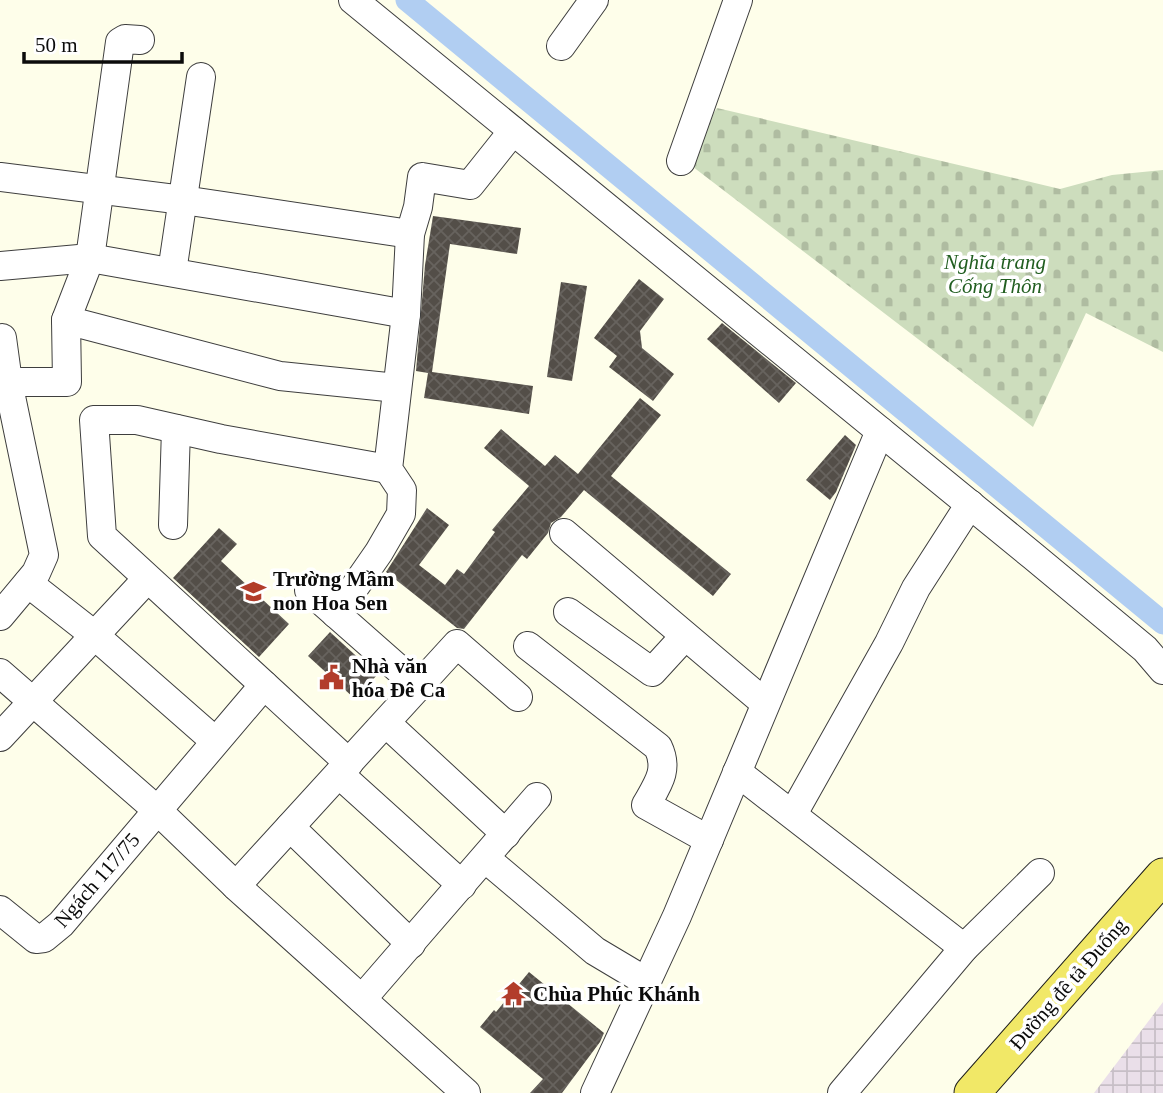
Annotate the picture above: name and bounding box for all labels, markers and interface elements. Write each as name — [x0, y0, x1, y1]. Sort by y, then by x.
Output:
scale bar — [24, 21, 182, 65]
text: 50 m — [35, 33, 78, 57]
park label: Nghĩa trang Cống Thôn — [943, 250, 1046, 298]
place label: Trường Mầm non Hoa Sen — [273, 567, 395, 615]
school or university icon: Trường Mầm non Hoa Sen — [239, 577, 267, 605]
place label: Nhà văn hóa Đê Ca — [352, 654, 446, 702]
public building icon: Nhà văn hóa Đê Ca — [318, 664, 346, 692]
street label: Ngách 117/75 — [49, 828, 145, 932]
street label: Đường đê tả Đuống — [1004, 913, 1132, 1055]
temple icon: Chùa Phúc Khánh — [499, 980, 527, 1008]
place label: Chùa Phúc Khánh — [533, 982, 700, 1006]

